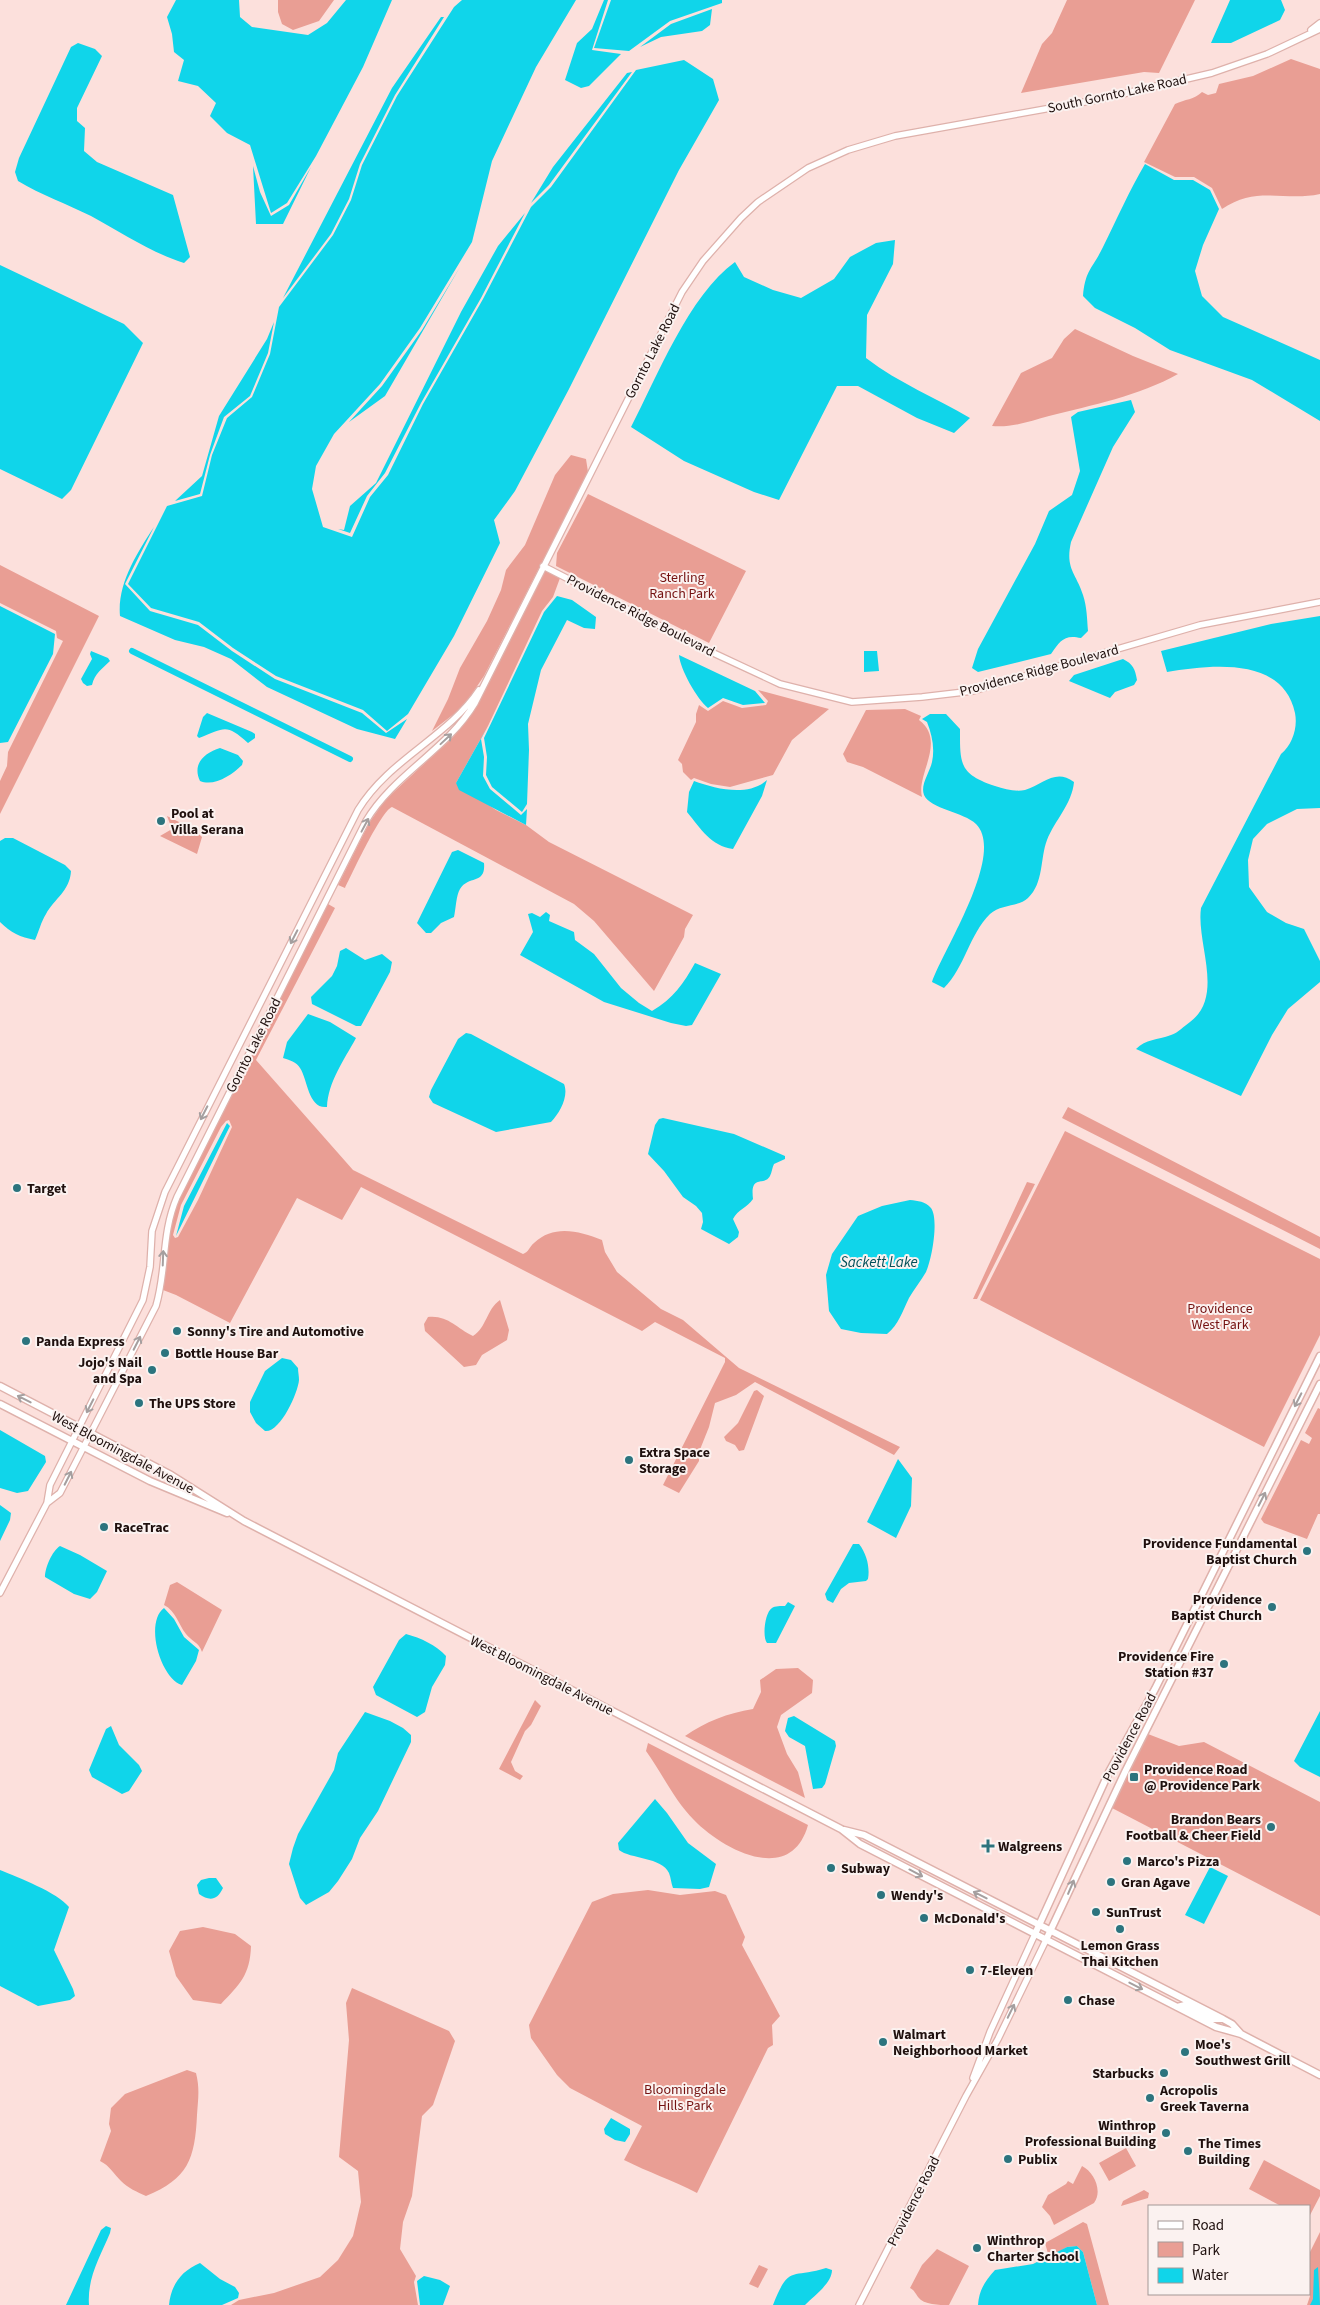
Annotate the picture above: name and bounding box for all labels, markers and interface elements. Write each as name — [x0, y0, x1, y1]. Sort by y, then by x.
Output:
street label: South Gornto Lake Road — [1046, 69, 1189, 119]
street label: Gornto Lake Road — [620, 301, 685, 402]
park label: Sterling Ranch Park — [649, 568, 715, 604]
street label: Providence Ridge Boulevard — [563, 570, 718, 662]
street label: Providence Ridge Boulevard — [957, 640, 1121, 702]
one-way arrow — [439, 733, 452, 745]
place label: Pool at Villa Serana — [170, 804, 244, 840]
marker: Pool at Villa Serana — [155, 815, 167, 827]
one-way arrow — [360, 817, 370, 832]
one-way arrow — [289, 930, 299, 945]
street label: Gornto Lake Road — [221, 995, 286, 1096]
one-way arrow — [199, 1106, 209, 1121]
place label: Target — [27, 1179, 67, 1199]
marker: Target — [11, 1182, 23, 1194]
one-way arrow — [158, 1250, 168, 1266]
water label: Sackett Lake — [840, 1252, 918, 1273]
park label: Providence West Park — [1187, 1299, 1253, 1335]
place label: Sonny's Tire and Automotive — [187, 1322, 364, 1342]
marker: Sonny's Tire and Automotive — [171, 1325, 183, 1337]
place label: Panda Express — [36, 1332, 125, 1352]
marker: Panda Express — [20, 1335, 32, 1347]
one-way arrow — [133, 1336, 142, 1351]
place label: Bottle House Bar — [175, 1344, 279, 1364]
marker: Bottle House Bar — [159, 1347, 171, 1359]
place label: Jojo's Nail and Spa — [78, 1353, 142, 1389]
marker: Jojo's Nail and Spa — [146, 1364, 158, 1376]
one-way arrow — [1293, 1392, 1302, 1407]
one-way arrow — [17, 1394, 32, 1403]
place label: The UPS Store — [149, 1394, 236, 1414]
marker: The UPS Store — [133, 1397, 145, 1409]
one-way arrow — [85, 1398, 94, 1413]
street label: West Bloomingdale Avenue — [48, 1407, 197, 1499]
place label: Extra Space Storage — [639, 1443, 710, 1479]
marker: Extra Space Storage — [623, 1454, 635, 1466]
one-way arrow — [63, 1470, 73, 1485]
one-way arrow — [1257, 1492, 1267, 1507]
place label: RaceTrac — [114, 1518, 170, 1538]
marker: RaceTrac — [98, 1521, 110, 1533]
place label: Providence Fundamental Baptist Church — [1143, 1534, 1297, 1570]
marker: Providence Fundamental Baptist Church — [1301, 1545, 1313, 1557]
place label: Providence Baptist Church — [1171, 1590, 1262, 1626]
marker: Providence Baptist Church — [1266, 1601, 1278, 1613]
street label: West Bloomingdale Avenue — [466, 1631, 617, 1721]
place label: Providence Fire Station #37 — [1118, 1647, 1214, 1683]
marker: Providence Fire Station #37 — [1218, 1658, 1230, 1670]
street label: Providence Road — [1098, 1689, 1162, 1786]
place label: Providence Road @ Providence Park — [1144, 1760, 1260, 1796]
marker: Providence Road @ Providence Park — [1128, 1771, 1140, 1783]
place label: Brandon Bears Football & Cheer Field — [1126, 1810, 1261, 1846]
marker: Brandon Bears Football & Cheer Field — [1265, 1821, 1277, 1833]
place label: Walgreens — [998, 1837, 1062, 1857]
marker: Walgreens — [982, 1840, 994, 1852]
place label: Marco's Pizza — [1137, 1852, 1219, 1872]
marker: Marco's Pizza — [1121, 1855, 1133, 1867]
place label: Subway — [841, 1859, 891, 1879]
marker: Subway — [825, 1862, 837, 1874]
one-way arrow — [909, 1868, 924, 1878]
place label: Gran Agave — [1121, 1873, 1190, 1893]
marker: Gran Agave — [1105, 1876, 1117, 1888]
one-way arrow — [1067, 1880, 1076, 1895]
place label: Wendy's — [891, 1886, 943, 1906]
marker: Wendy's — [875, 1889, 887, 1901]
one-way arrow — [973, 1890, 988, 1899]
place label: SunTrust — [1106, 1903, 1162, 1923]
marker: SunTrust — [1090, 1906, 1102, 1918]
place label: McDonald's — [934, 1909, 1005, 1929]
marker: McDonald's — [918, 1912, 930, 1924]
marker: Lemon Grass Thai Kitchen — [1114, 1923, 1126, 1935]
place label: Lemon Grass Thai Kitchen — [1081, 1936, 1159, 1972]
place label: 7-Eleven — [980, 1961, 1033, 1981]
marker: 7-Eleven — [964, 1964, 976, 1976]
one-way arrow — [1128, 1982, 1143, 1991]
place label: Chase — [1078, 1991, 1115, 2011]
marker: Chase — [1062, 1994, 1074, 2006]
one-way arrow — [1007, 2004, 1016, 2019]
place label: Walmart Neighborhood Market — [893, 2025, 1029, 2061]
place label: Moe's Southwest Grill — [1195, 2035, 1290, 2071]
marker: Walmart Neighborhood Market — [877, 2036, 889, 2048]
marker: Moe's Southwest Grill — [1179, 2046, 1191, 2058]
place label: Starbucks — [1092, 2064, 1154, 2084]
marker: Starbucks — [1158, 2067, 1170, 2079]
park label: Bloomingdale Hills Park — [644, 2080, 726, 2116]
place label: Acropolis Greek Taverna — [1159, 2081, 1249, 2117]
marker: Acropolis Greek Taverna — [1144, 2092, 1156, 2104]
place label: Winthrop Professional Building — [1025, 2116, 1157, 2152]
marker: Winthrop Professional Building — [1160, 2127, 1172, 2139]
place label: The Times Building — [1198, 2134, 1261, 2170]
marker: The Times Building — [1182, 2145, 1194, 2157]
place label: Publix — [1018, 2150, 1057, 2170]
street label: Providence Road — [883, 2153, 945, 2250]
marker: Publix — [1002, 2153, 1014, 2165]
legend — [1148, 2205, 1310, 2295]
text: Road — [1192, 2215, 1224, 2236]
place label: Winthrop Charter School — [987, 2231, 1079, 2267]
text: Park — [1192, 2240, 1221, 2261]
marker: Winthrop Charter School — [971, 2242, 983, 2254]
text: Water — [1192, 2265, 1229, 2286]

